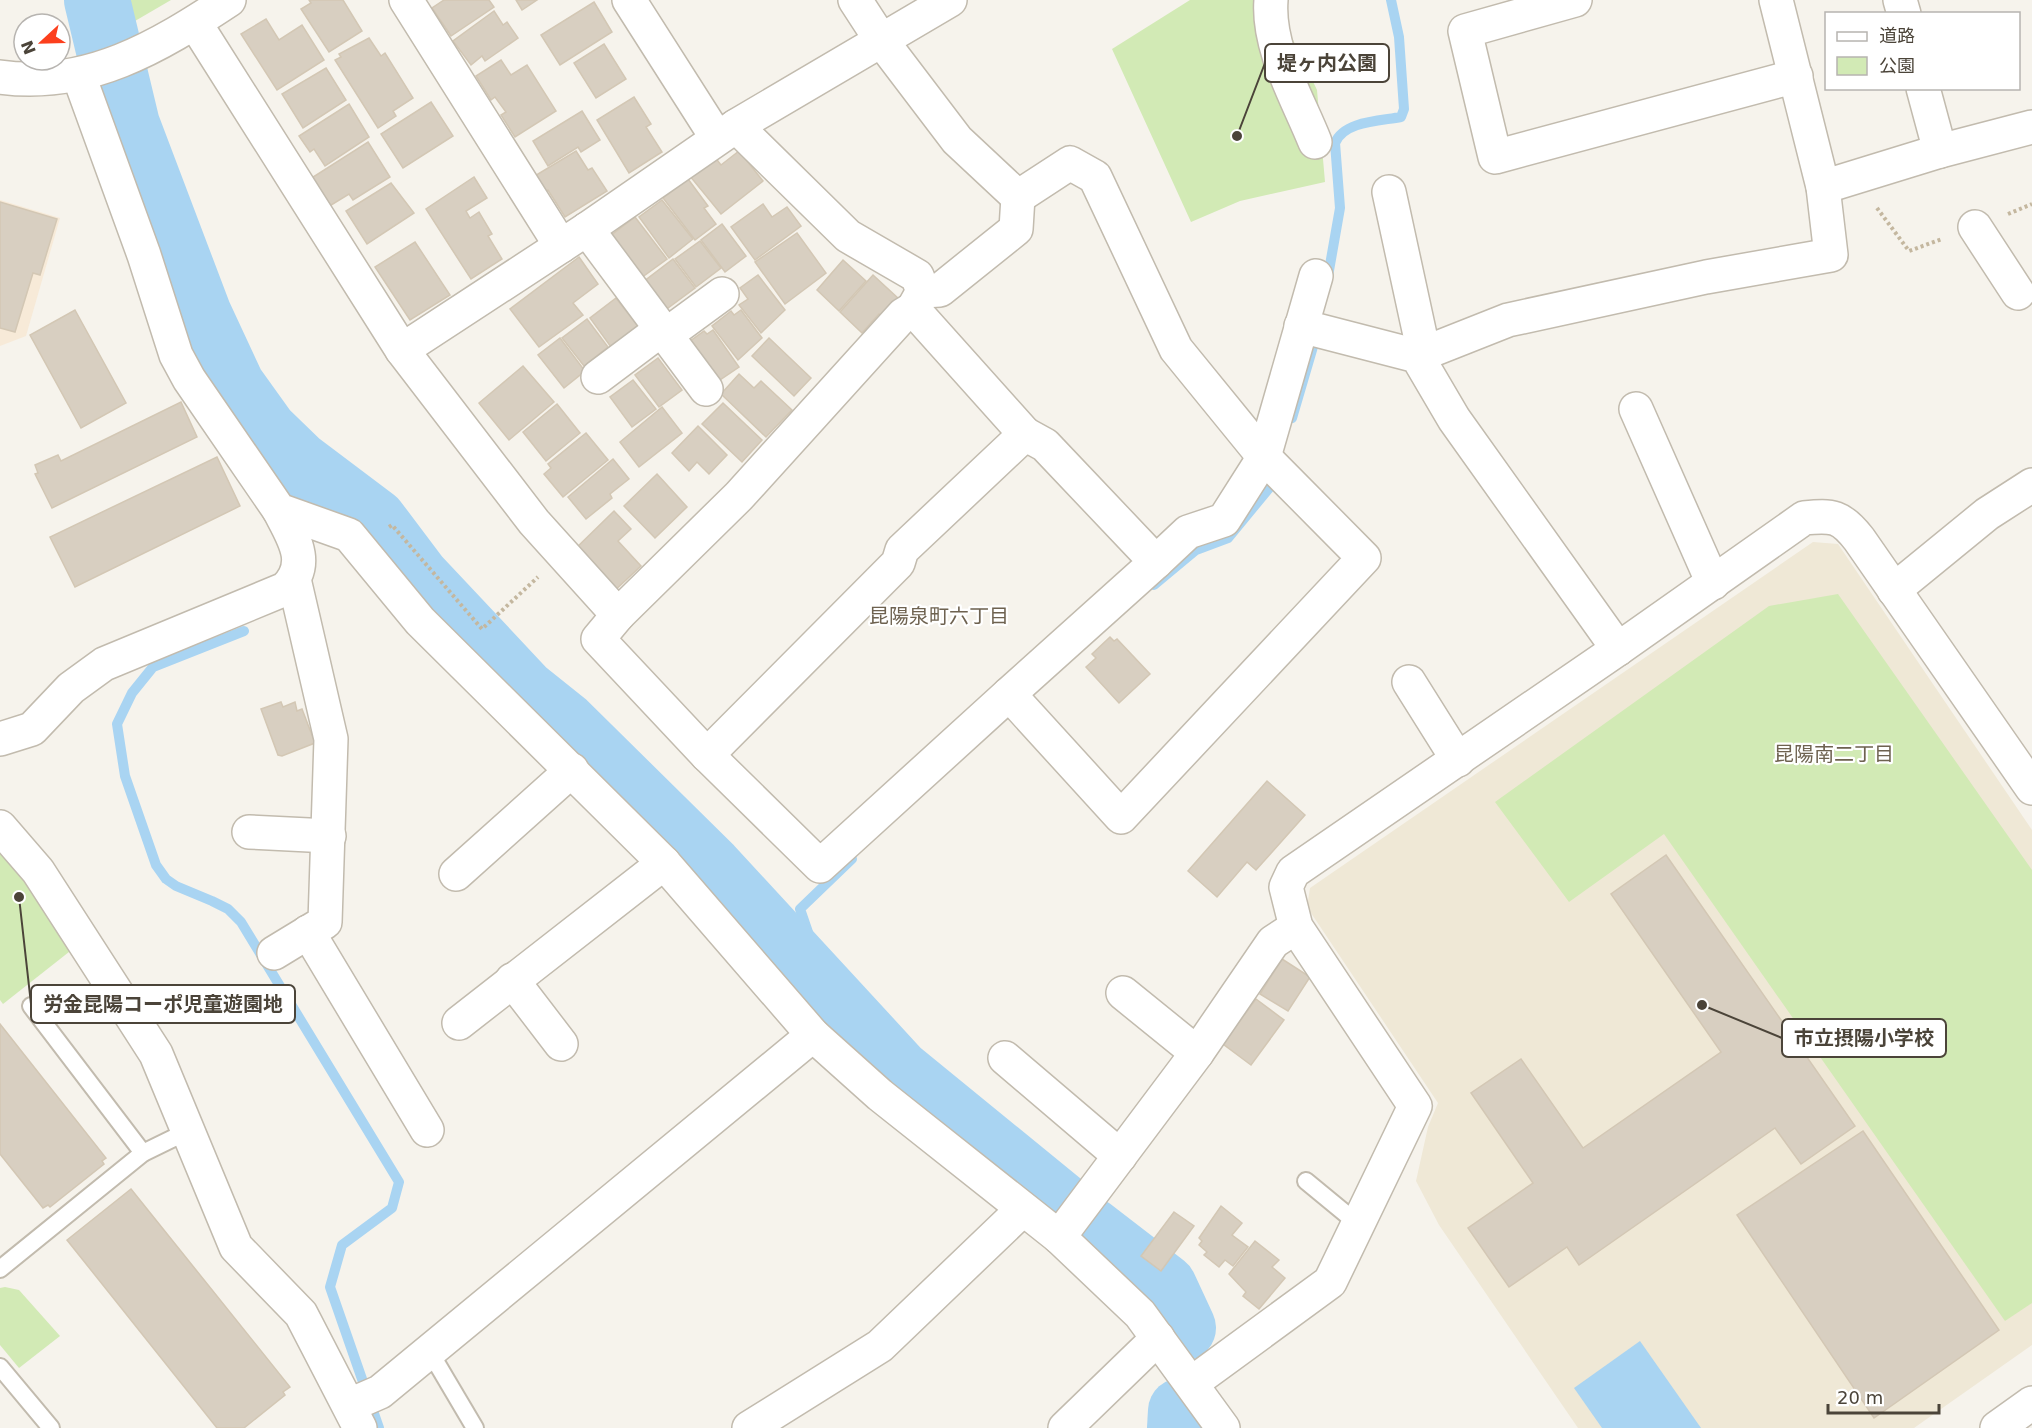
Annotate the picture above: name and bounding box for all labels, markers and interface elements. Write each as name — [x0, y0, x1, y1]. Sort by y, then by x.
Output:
north arrow — [12, 12, 72, 72]
legend — [1825, 12, 2020, 90]
text: 道路 — [1879, 25, 1915, 46]
text: N — [17, 38, 40, 57]
callout: 堤ヶ内公園 — [1265, 44, 1389, 82]
text: 堤ヶ内公園 — [1277, 51, 1377, 75]
text: 公園 — [1879, 55, 1915, 76]
district label: 昆陽泉町六丁目 — [869, 604, 1009, 628]
district label: 昆陽南二丁目 — [1774, 742, 1894, 766]
callout: 労金昆陽コーポ児童遊園地 — [31, 985, 295, 1023]
text: 労金昆陽コーポ児童遊園地 — [43, 992, 283, 1016]
callout: 市立摂陽小学校 — [1782, 1019, 1946, 1057]
text: 市立摂陽小学校 — [1794, 1026, 1934, 1050]
scale bar — [1828, 1377, 1939, 1415]
text: 20 m — [1837, 1387, 1883, 1408]

